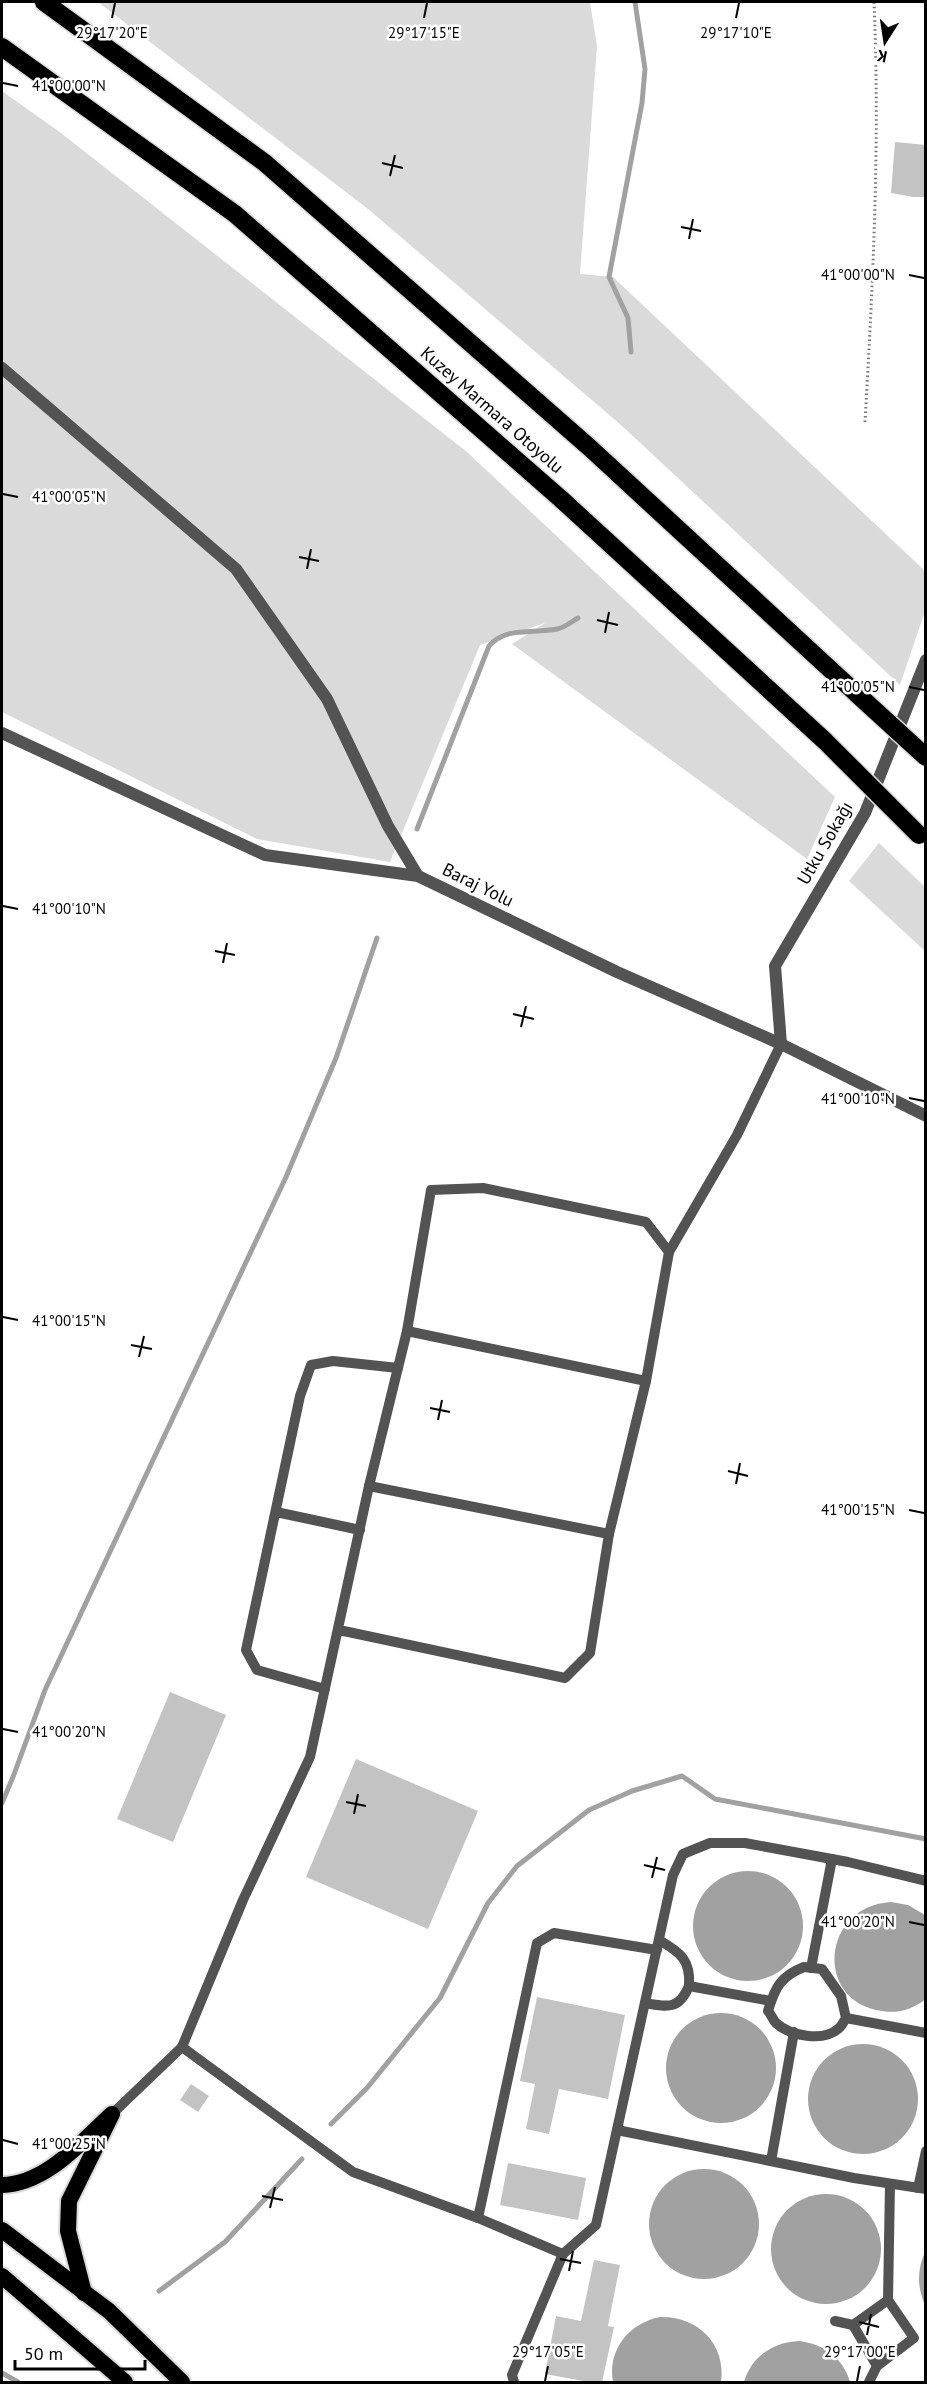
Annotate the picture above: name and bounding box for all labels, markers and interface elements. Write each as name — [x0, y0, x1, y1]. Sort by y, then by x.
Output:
north arrow — [855, 12, 915, 72]
text: 29°17'20"E — [76, 23, 148, 42]
text: 29°17'15"E — [388, 23, 460, 42]
text: 29°17'10"E — [700, 23, 772, 42]
text: K — [875, 46, 889, 67]
text: 41°00'00"N — [32, 76, 106, 95]
text: 41°00'00"N — [821, 265, 895, 284]
street label: Kuzey Marmara Otoyolu — [416, 341, 569, 478]
text: 41°00'05"N — [32, 487, 106, 506]
text: 41°00'05"N — [821, 677, 895, 696]
street label: Utku Sokağı — [792, 797, 858, 888]
street label: Baraj Yolu — [439, 857, 518, 912]
text: 41°00'10"N — [32, 899, 106, 918]
text: 41°00'10"N — [821, 1089, 895, 1108]
text: 41°00'15"N — [32, 1311, 106, 1330]
text: 41°00'15"N — [821, 1500, 895, 1519]
text: 41°00'20"N — [32, 1722, 106, 1741]
text: 41°00'20"N — [821, 1912, 895, 1931]
text: 41°00'25"N — [32, 2134, 106, 2153]
scale bar — [15, 2333, 146, 2371]
text: 50 m — [24, 2342, 63, 2365]
text: 29°17'05"E — [512, 2342, 584, 2361]
text: 29°17'00"E — [824, 2342, 896, 2361]

